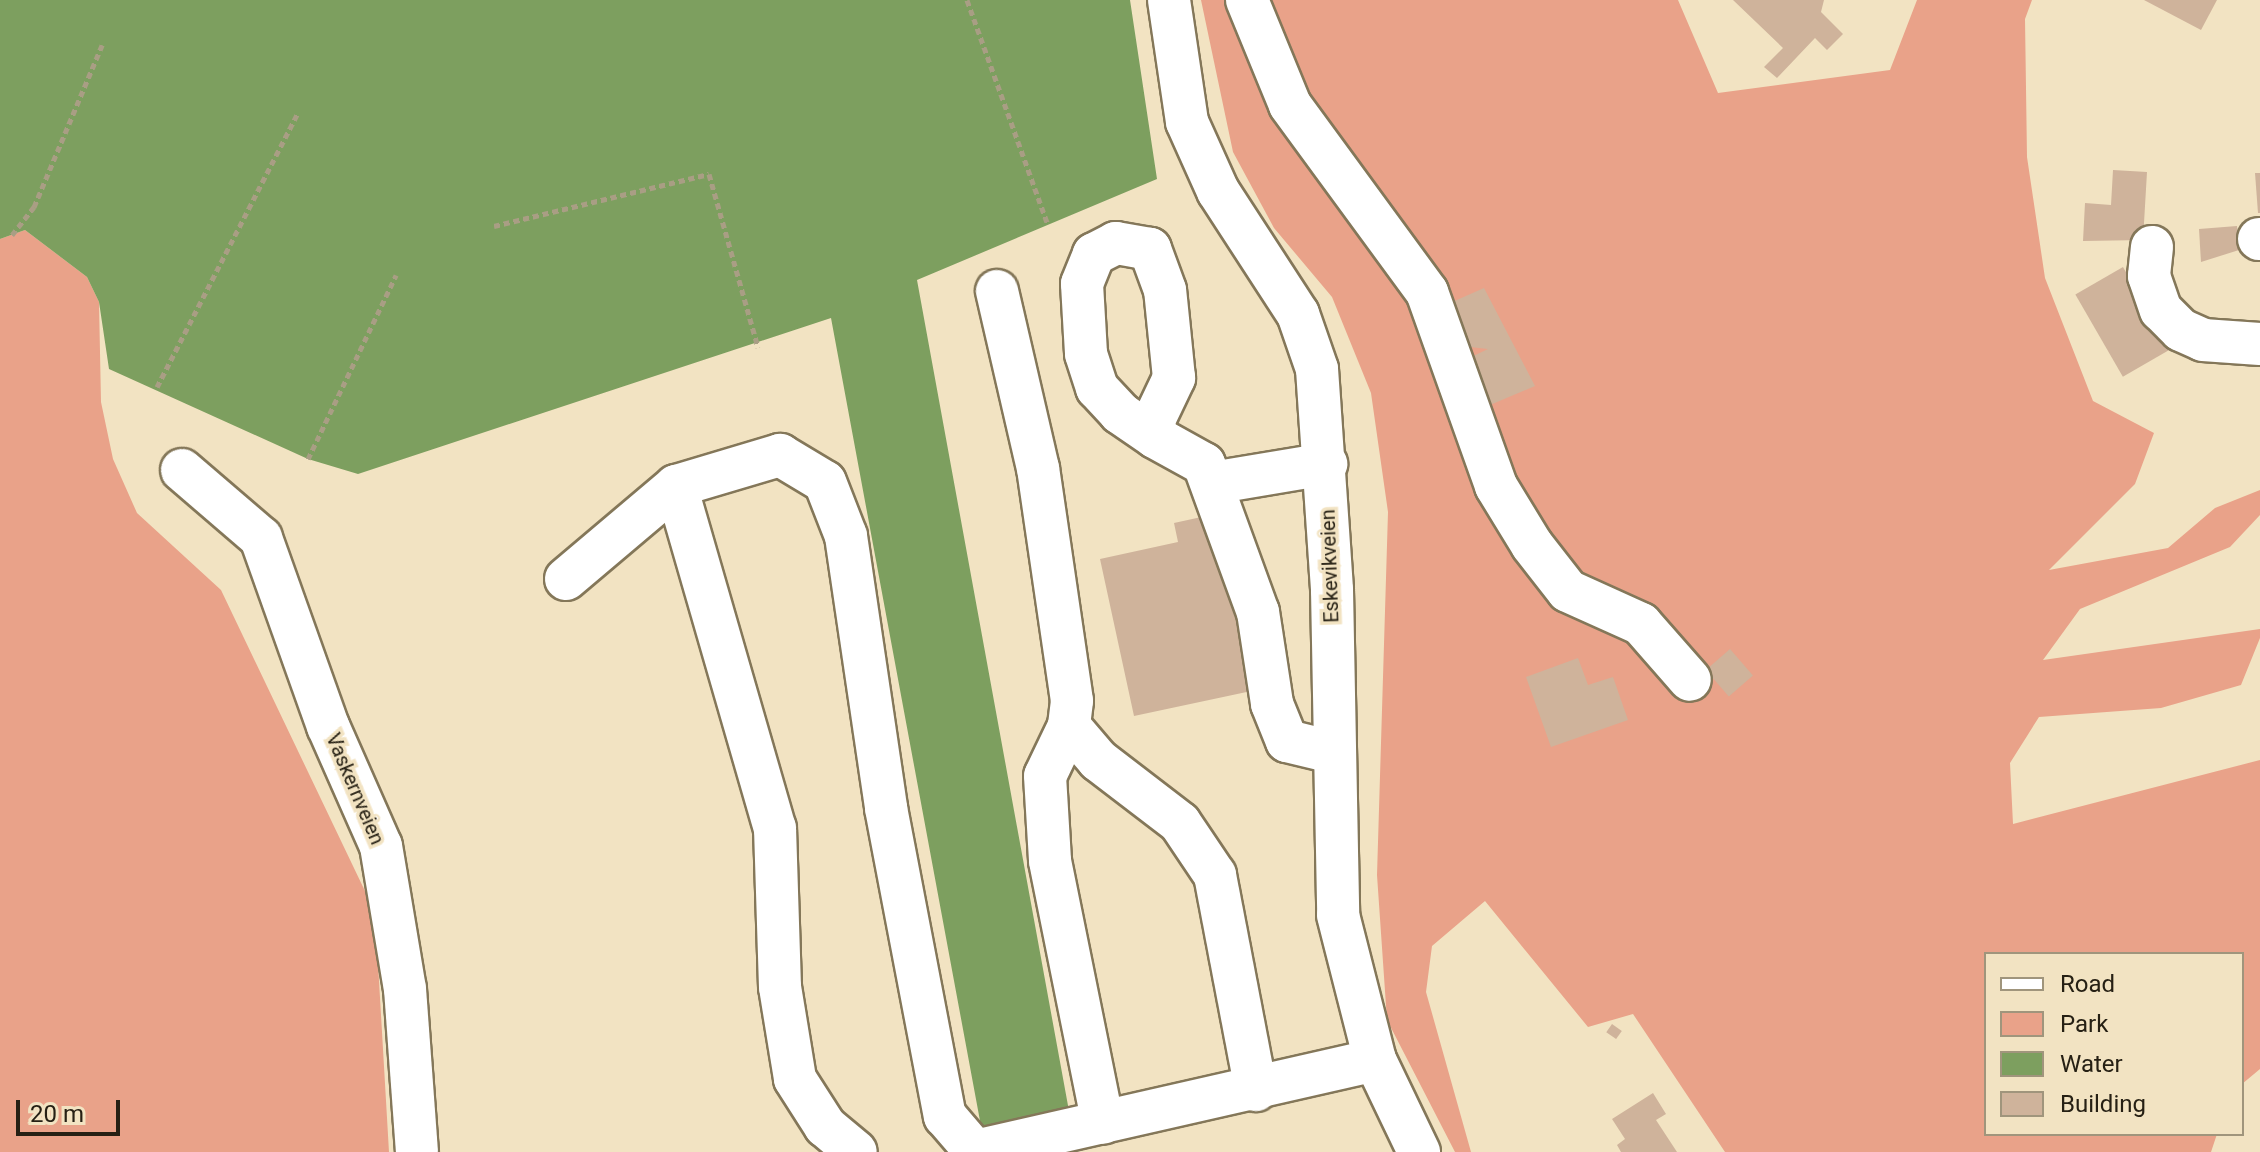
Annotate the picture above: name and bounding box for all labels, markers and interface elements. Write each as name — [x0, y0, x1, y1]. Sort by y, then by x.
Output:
street label: Eskevikveien — [1316, 509, 1344, 623]
street label: Vaskernveien — [321, 730, 389, 848]
legend — [1984, 952, 2244, 1136]
text: Road — [2060, 970, 2115, 998]
text: Park — [2060, 1010, 2108, 1038]
text: Water — [2060, 1050, 2123, 1078]
scale bar — [20, 1084, 124, 1134]
text: Building — [2060, 1090, 2146, 1118]
text: 20 m — [30, 1100, 84, 1128]

